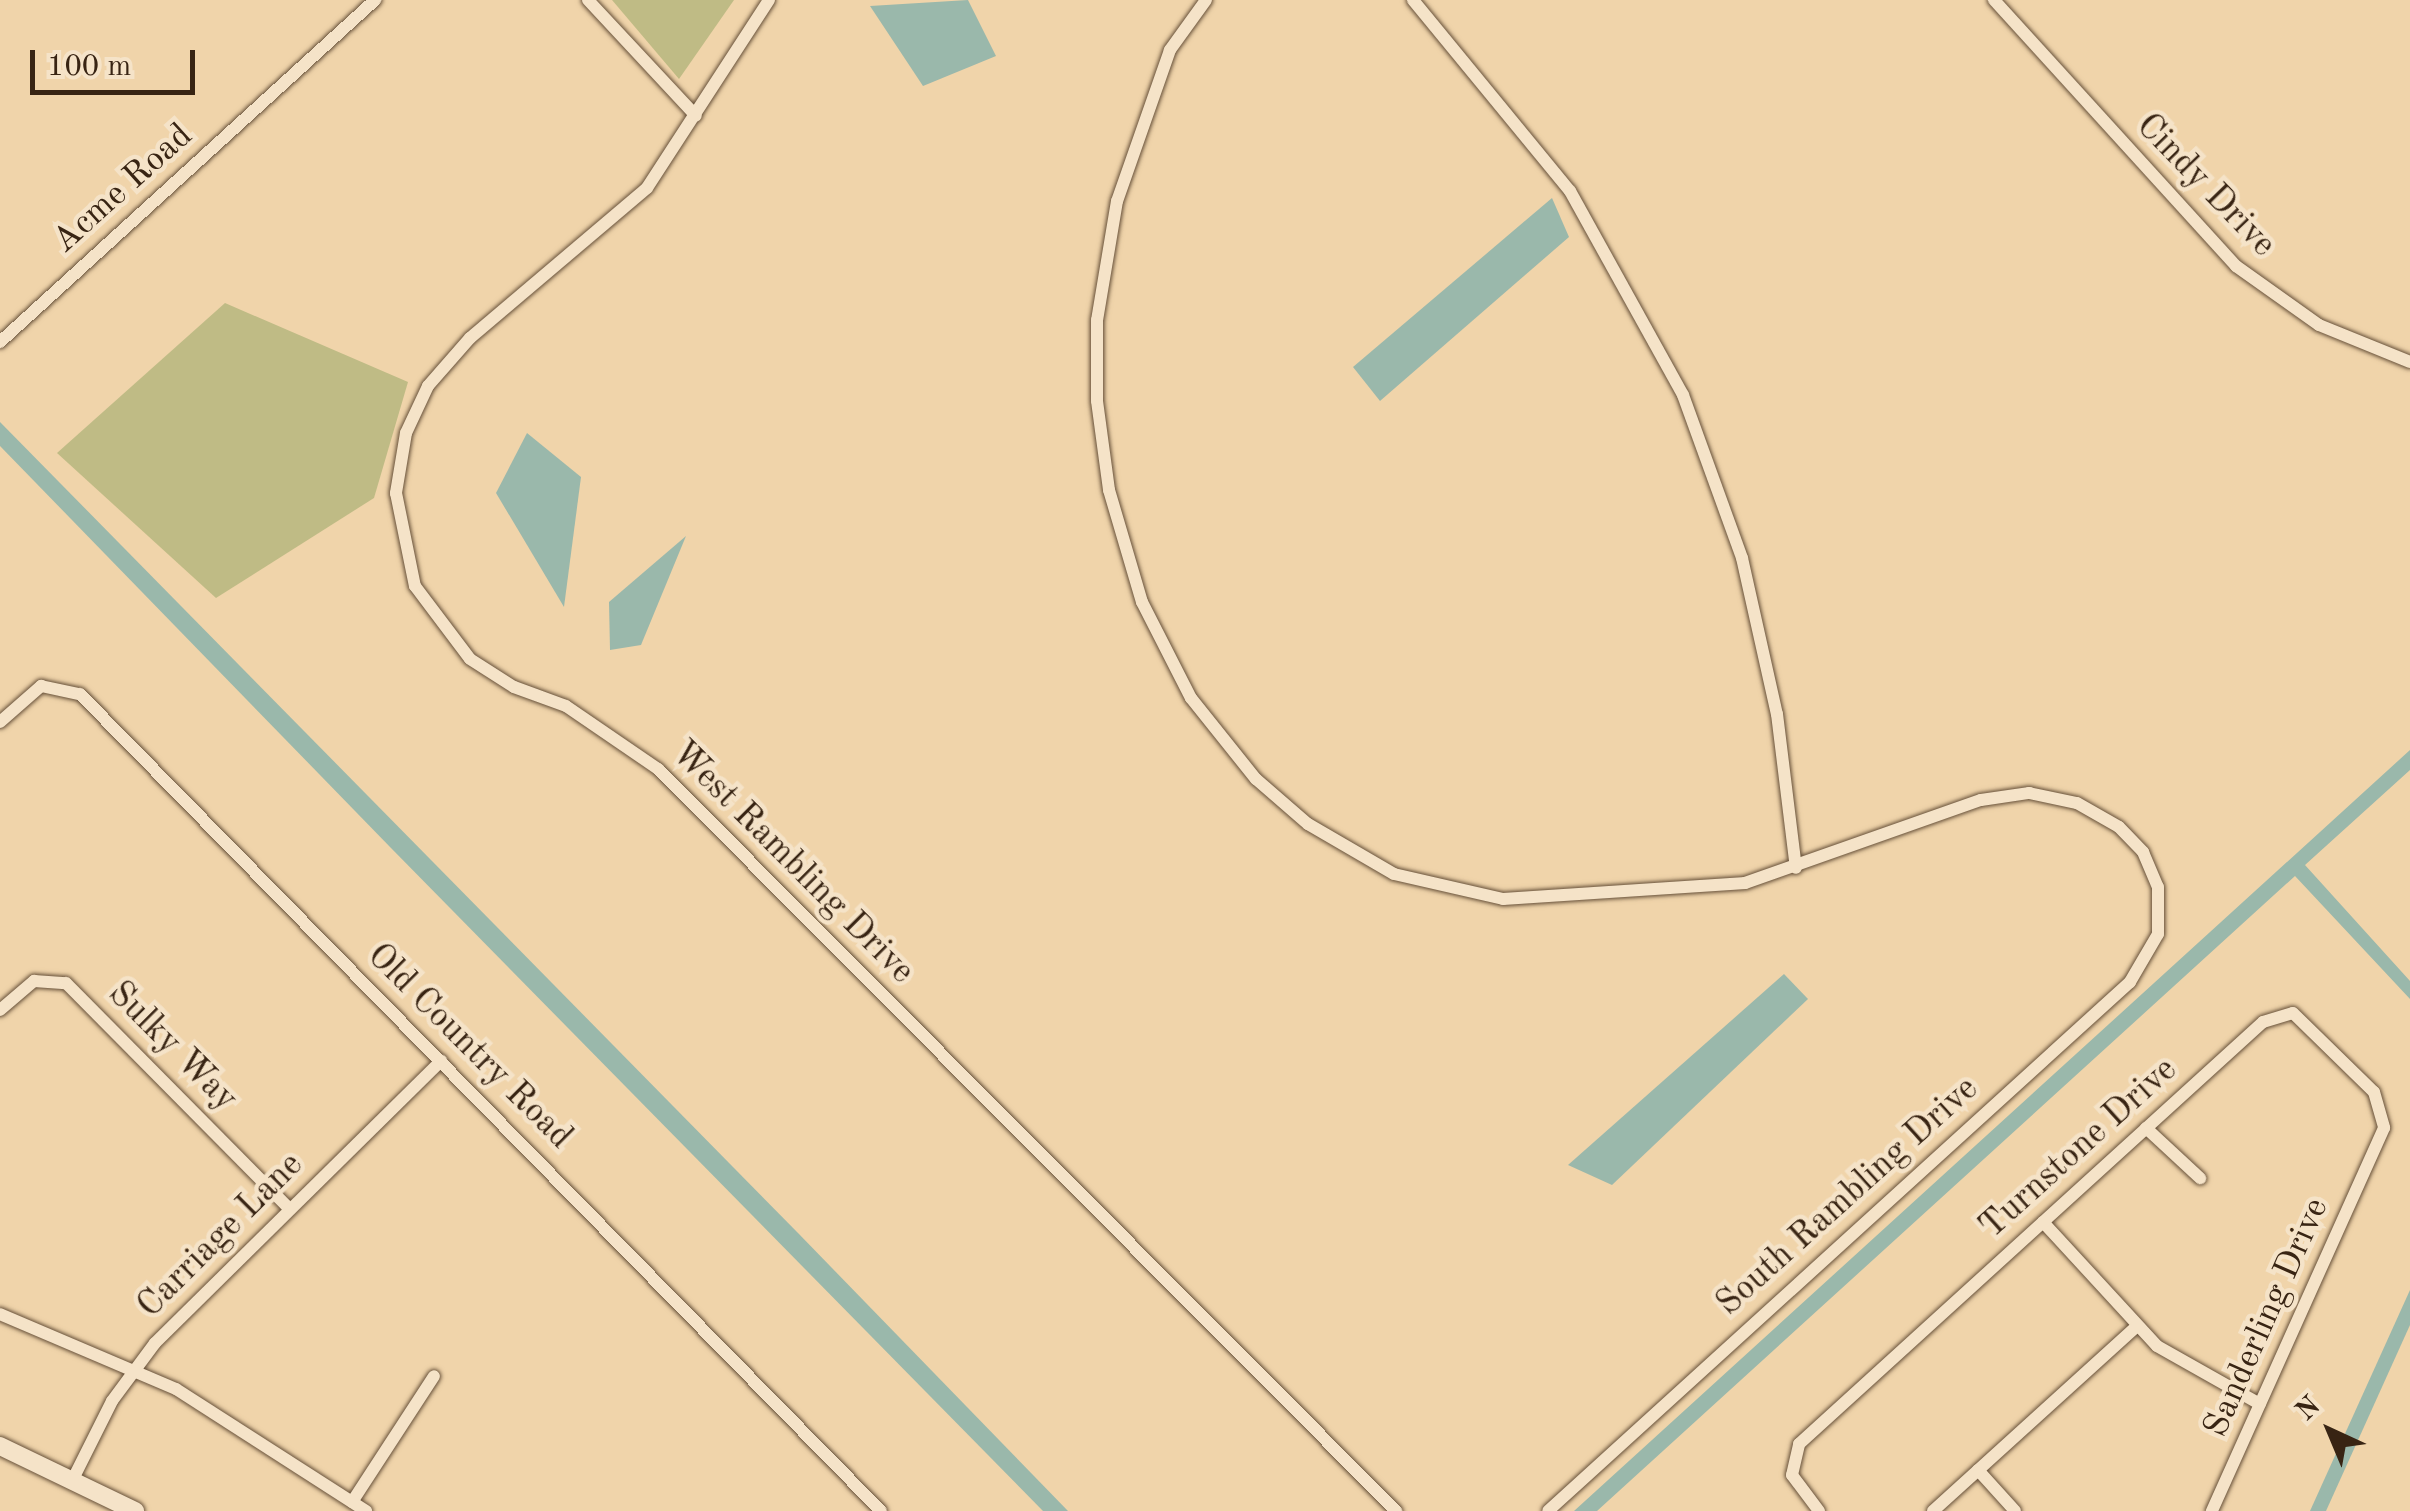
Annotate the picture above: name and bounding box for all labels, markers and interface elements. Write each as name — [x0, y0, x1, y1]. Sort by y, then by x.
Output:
scale bar — [35, 30, 200, 92]
text: 100 m — [47, 52, 131, 82]
street label: Cindy Drive — [2127, 106, 2283, 266]
street label: Acme Road — [44, 115, 202, 263]
street label: West Rambling Drive — [662, 733, 922, 993]
street label: Old Country Road — [358, 936, 580, 1158]
street label: Sulky Way — [98, 973, 246, 1121]
street label: Turnstone Drive — [1972, 1050, 2186, 1248]
street label: South Rambling Drive — [1709, 1068, 1987, 1326]
street label: Carriage Lane — [130, 1145, 312, 1327]
street label: Sanderling Drive — [2196, 1192, 2338, 1444]
north arrow — [2280, 1381, 2380, 1481]
text: N — [2292, 1392, 2327, 1427]

